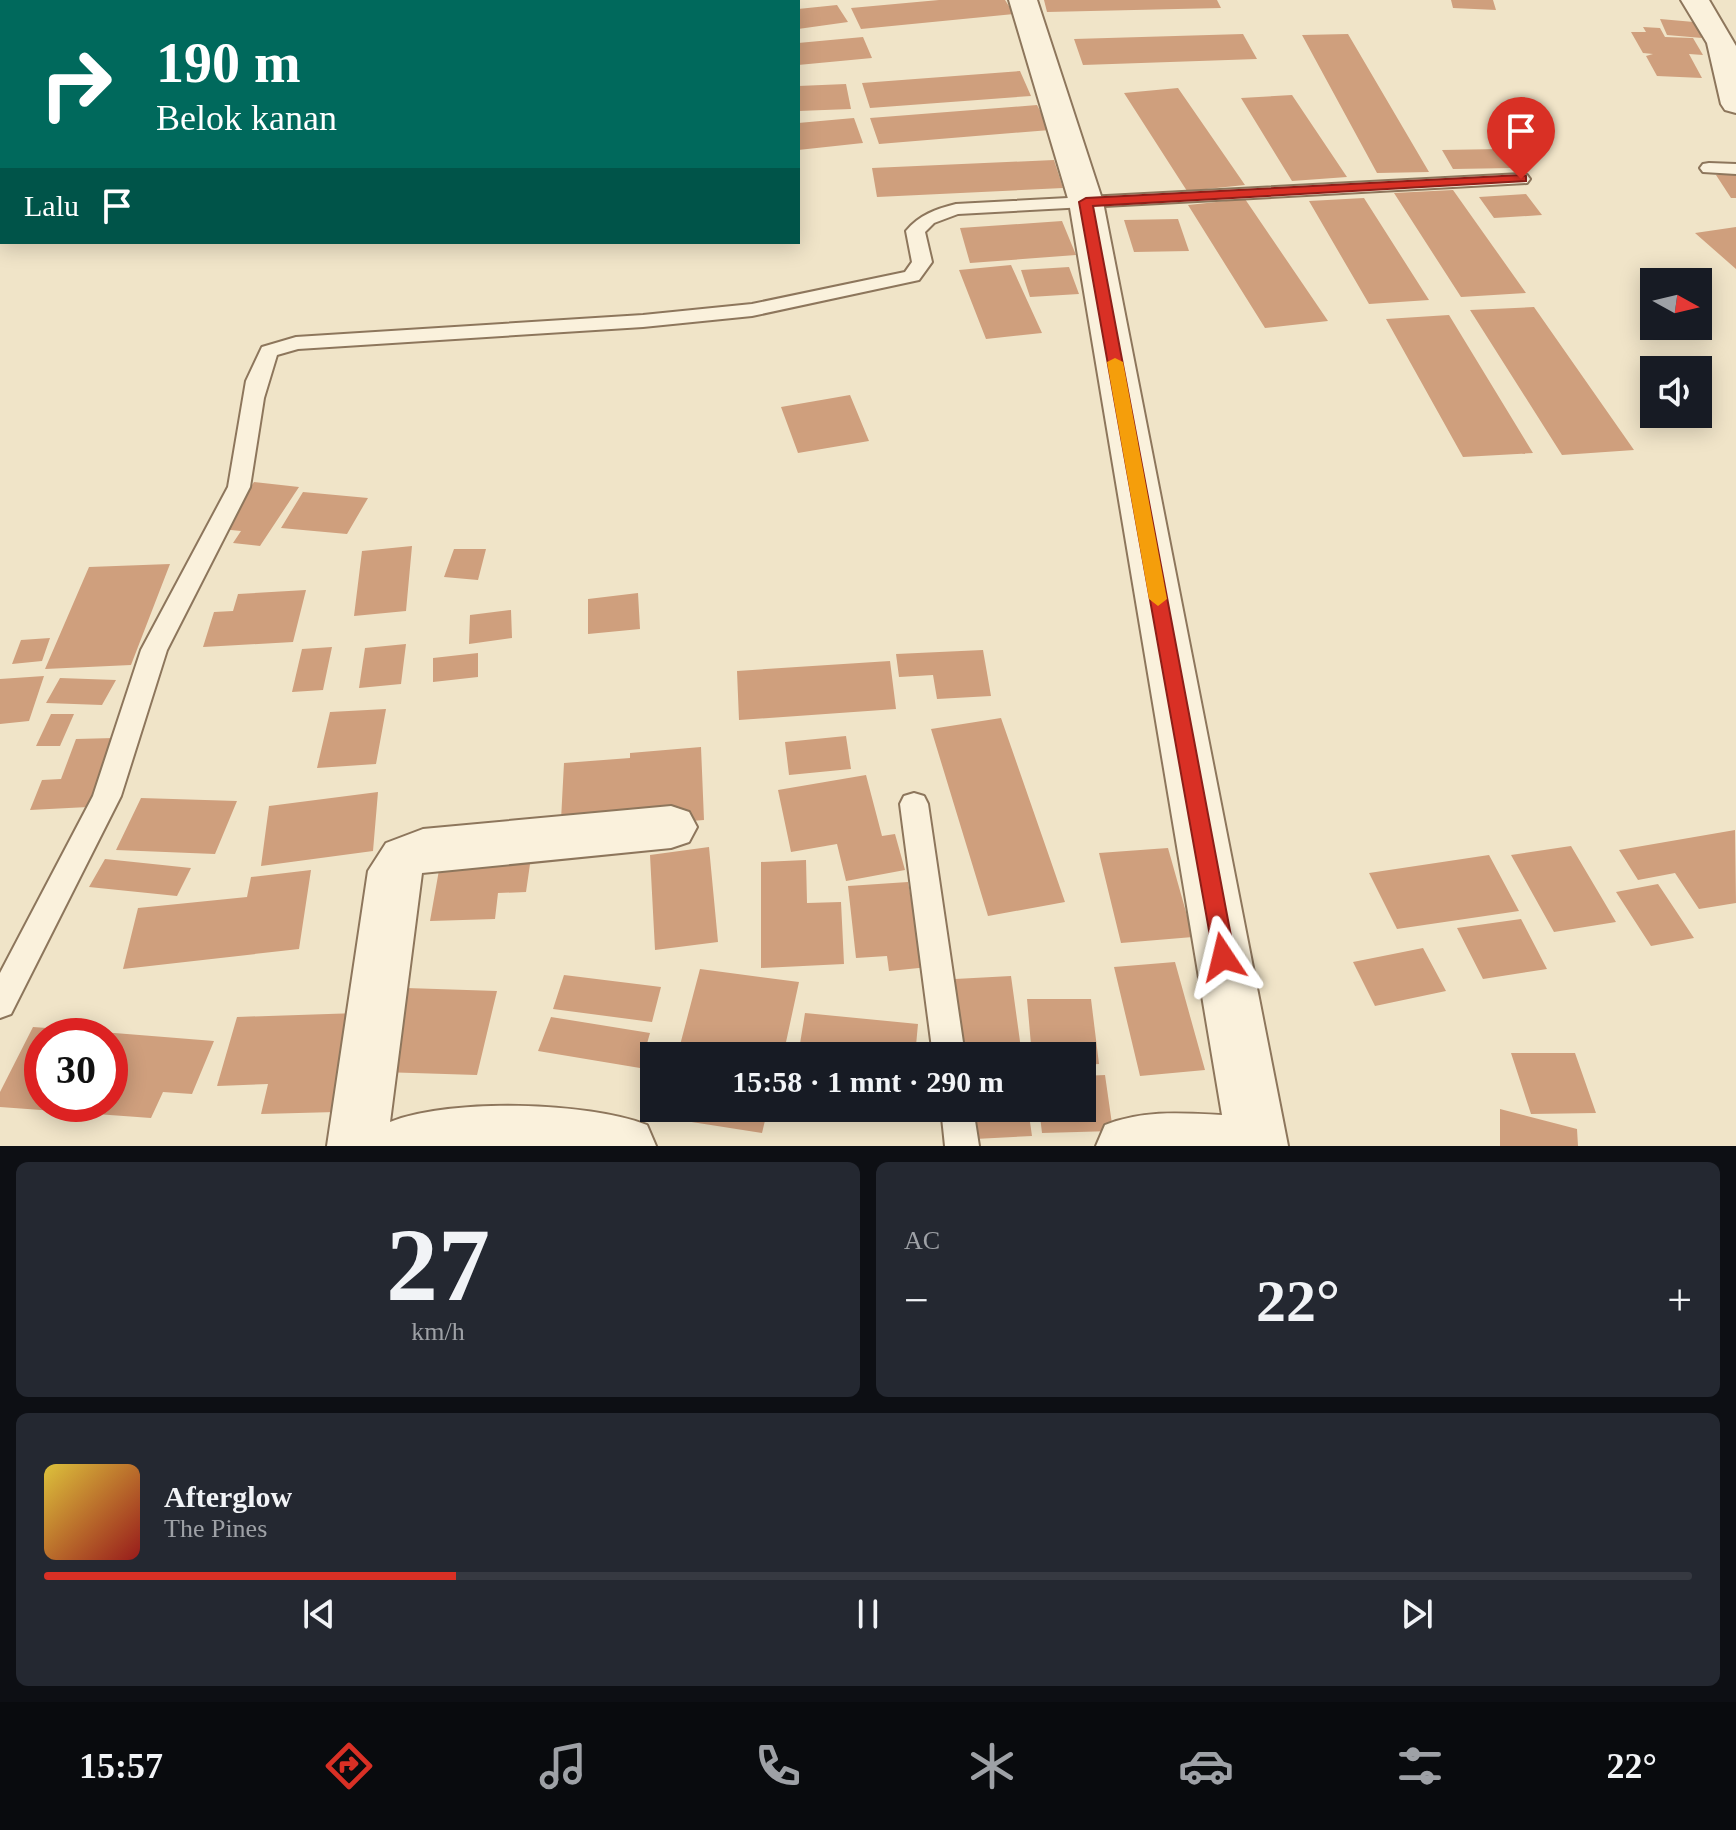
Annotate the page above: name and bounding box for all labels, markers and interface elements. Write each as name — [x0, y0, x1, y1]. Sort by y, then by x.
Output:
icon: right — [24, 32, 128, 136]
text: 190 m — [156, 32, 301, 94]
pin — [1487, 97, 1555, 179]
text: Belok kanan — [156, 98, 337, 138]
icon: arrive — [1499, 109, 1543, 153]
icon: arrive — [95, 184, 139, 228]
text: Lalu — [24, 189, 79, 222]
north arrow — [1640, 268, 1712, 340]
map controls — [1640, 268, 1712, 428]
button: sound — [1640, 356, 1712, 428]
position arrow — [1181, 915, 1265, 999]
speed limit sign: 30 — [24, 1018, 128, 1122]
text: 15:58 · 1 mnt · 290 m — [732, 1065, 1004, 1098]
text: 27 — [386, 1207, 490, 1322]
text: AC — [904, 1226, 940, 1255]
text: 22° — [1256, 1268, 1340, 1334]
text: − — [904, 1276, 929, 1325]
text: + — [1667, 1276, 1692, 1325]
text: km/h — [411, 1317, 465, 1346]
text: Afterglow — [164, 1480, 292, 1513]
text: The Pines — [164, 1514, 267, 1543]
icon: previous — [297, 1592, 341, 1636]
icon: pause — [846, 1592, 890, 1636]
icon: next — [1395, 1592, 1439, 1636]
icon: directions — [321, 1738, 377, 1794]
icon: music — [535, 1738, 591, 1794]
icon: phone — [750, 1738, 806, 1794]
icon: climate — [964, 1738, 1020, 1794]
icon: car — [1178, 1738, 1234, 1794]
icon: filters — [1392, 1738, 1448, 1794]
text: 15:57 — [79, 1746, 163, 1786]
text: 22° — [1606, 1746, 1657, 1786]

